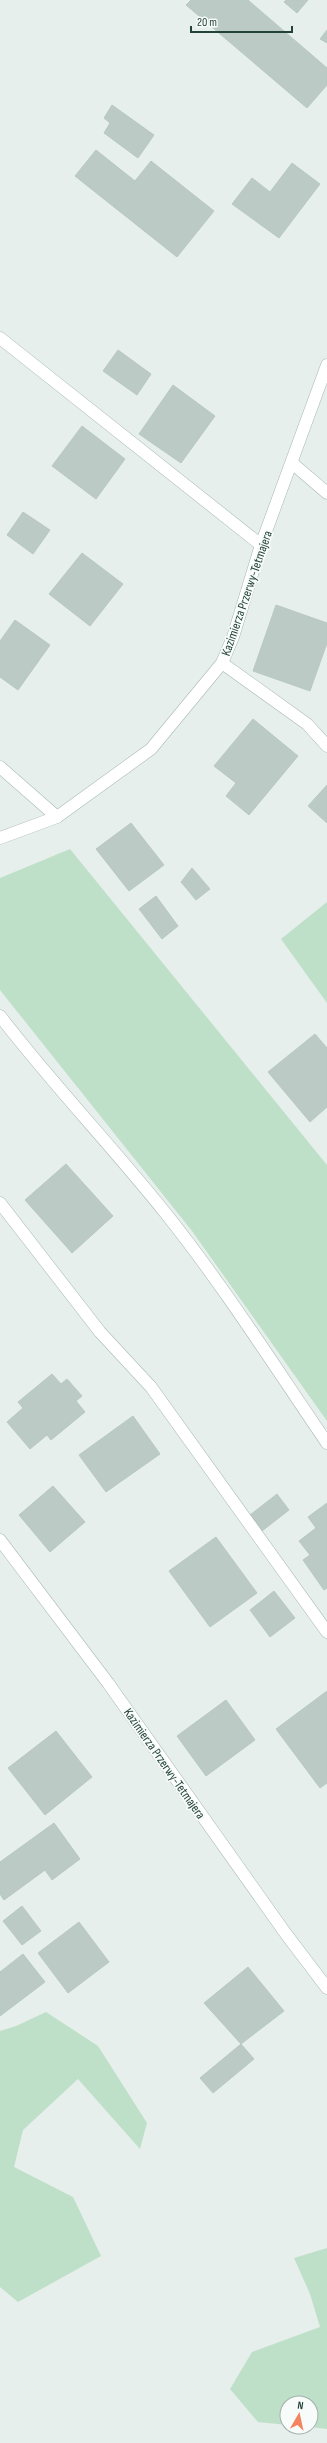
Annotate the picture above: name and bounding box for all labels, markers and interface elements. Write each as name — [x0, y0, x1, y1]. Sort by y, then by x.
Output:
scale bar — [191, 8, 292, 34]
text: 20 m — [197, 15, 217, 30]
street label: Kazimierza Przerwy-Tetmajera — [218, 529, 276, 658]
street label: Kazimierza Przerwy-Tetmajera — [120, 1705, 208, 1822]
north arrow — [279, 2395, 319, 2435]
text: N — [297, 2399, 305, 2413]

